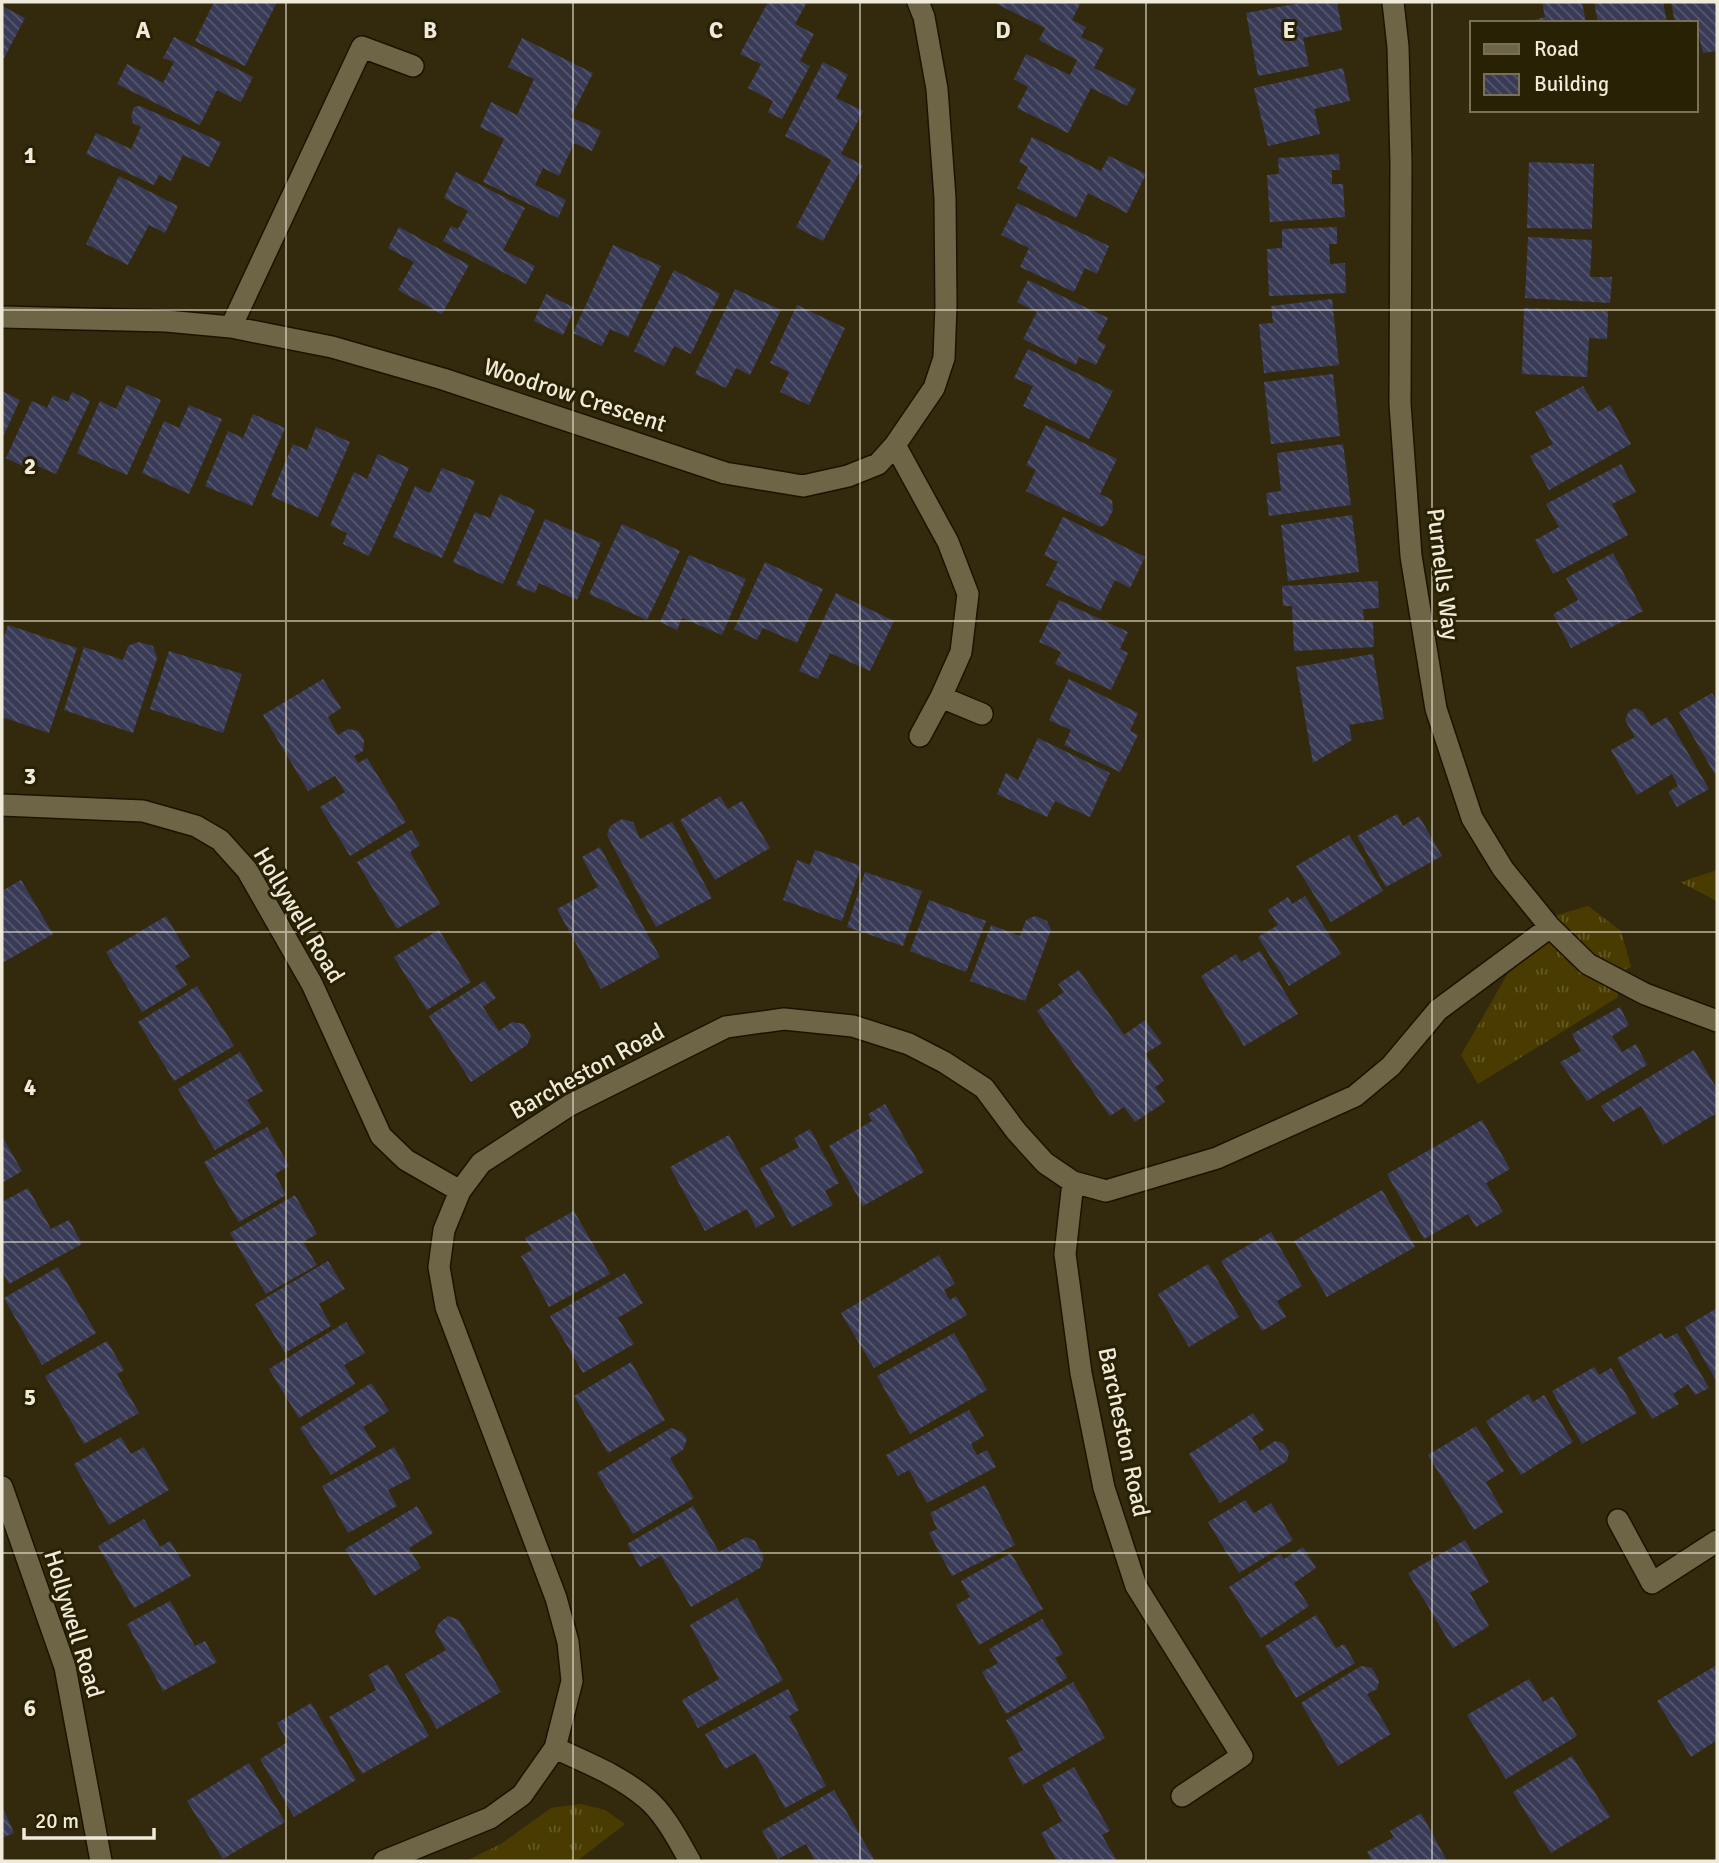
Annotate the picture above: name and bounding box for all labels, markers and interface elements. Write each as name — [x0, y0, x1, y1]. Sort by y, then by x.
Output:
text: A — [136, 16, 151, 45]
text: B — [423, 16, 437, 45]
text: C — [709, 16, 723, 45]
text: D — [995, 16, 1011, 45]
text: E — [1282, 16, 1296, 45]
legend — [1470, 21, 1698, 112]
text: Road — [1534, 36, 1579, 62]
text: Building — [1534, 71, 1609, 97]
text: 1 — [24, 141, 36, 170]
street label: Woodrow Crescent — [480, 351, 670, 439]
text: 2 — [24, 452, 36, 481]
street label: Purnells Way — [1420, 506, 1466, 642]
text: 3 — [24, 762, 36, 791]
street label: Hollywell Road — [247, 842, 351, 988]
street label: Barcheston Road — [504, 1016, 670, 1126]
text: 4 — [24, 1073, 36, 1102]
street label: Barcheston Road — [1091, 1345, 1157, 1519]
text: 5 — [24, 1383, 36, 1412]
street label: Hollywell Road — [37, 1546, 111, 1702]
text: 6 — [24, 1694, 36, 1723]
scale bar — [24, 1797, 154, 1841]
text: 20 m — [35, 1808, 79, 1834]

